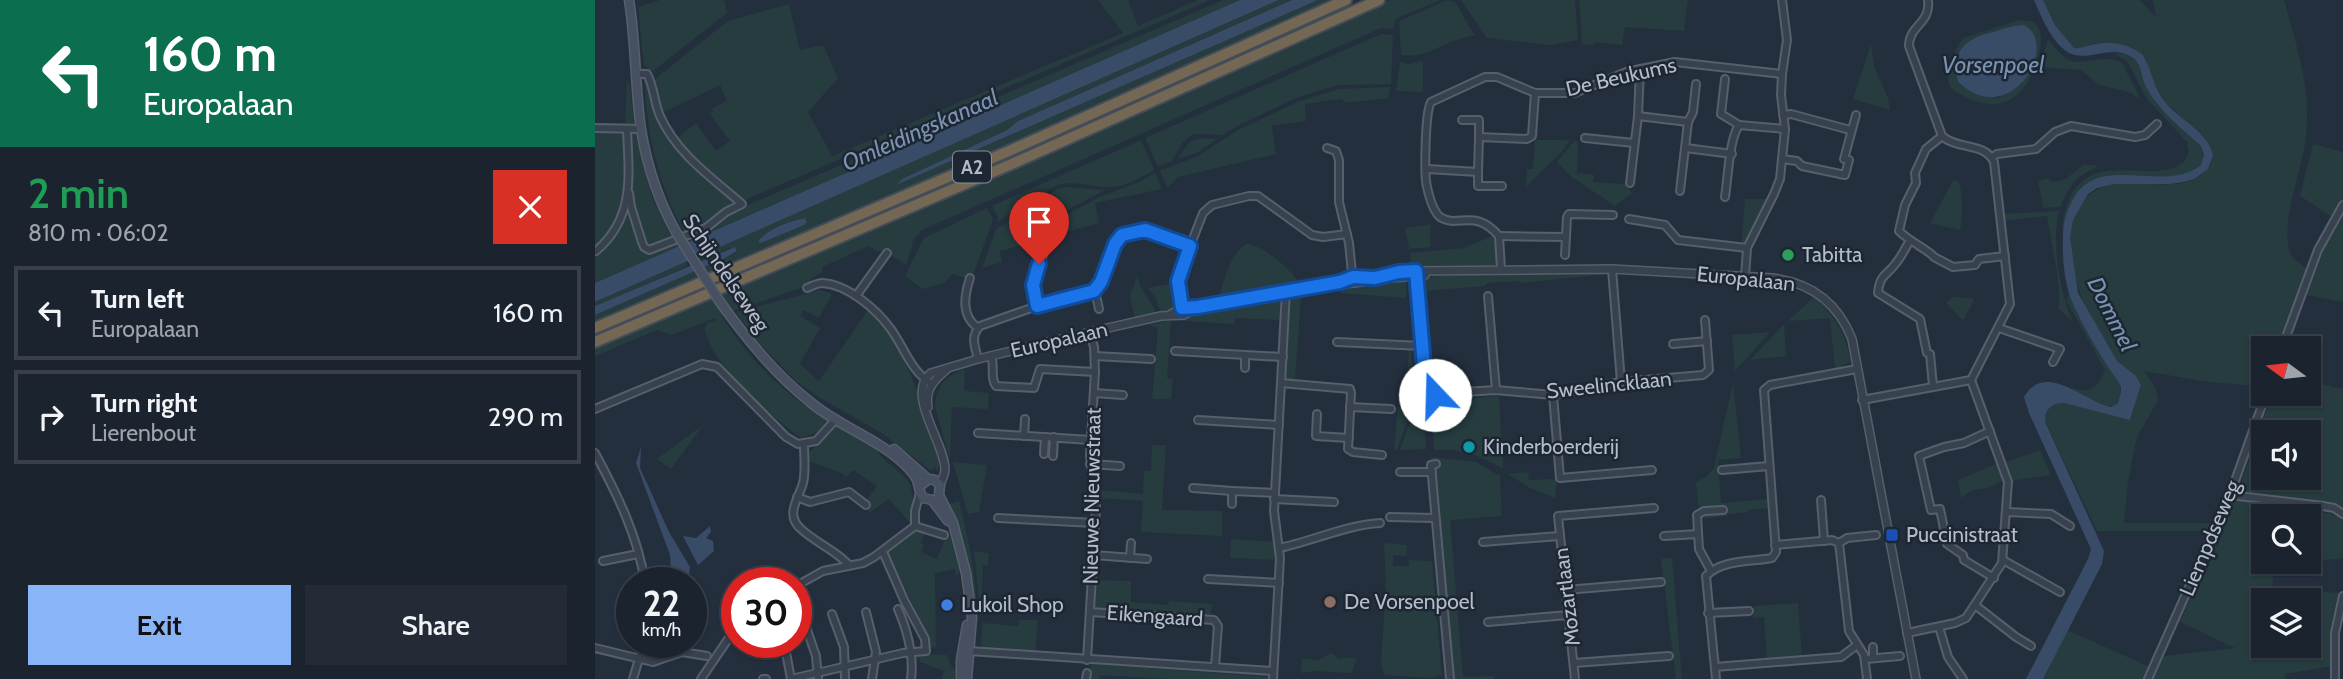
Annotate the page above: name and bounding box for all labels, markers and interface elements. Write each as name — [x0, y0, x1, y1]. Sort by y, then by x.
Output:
text: 160 m — [143, 24, 277, 83]
icon: left — [28, 28, 119, 119]
water label: Vorsenpoel — [1942, 51, 2045, 79]
street label: De Beukums — [1563, 52, 1679, 101]
water label: Omleidingskanaal — [838, 83, 1003, 177]
text: Europalaan — [143, 84, 294, 123]
road number: A2 — [953, 152, 991, 182]
text: 2 min — [28, 167, 129, 219]
button: close — [493, 170, 567, 244]
pin — [1009, 192, 1069, 264]
icon: arrive — [1020, 203, 1058, 241]
street label: Schijndelseweg — [677, 209, 775, 337]
text: 810 m · 06:02 — [28, 219, 169, 247]
place label: Tabitta — [1802, 242, 1862, 267]
marker: Tabitta — [1780, 247, 1796, 263]
street label: Europalaan — [1696, 261, 1796, 296]
water label: Dommel — [2081, 272, 2143, 357]
text: Turn left — [91, 283, 184, 315]
icon: left — [32, 294, 70, 332]
text: 160 m — [493, 297, 563, 329]
text: Europalaan — [91, 315, 199, 343]
street label: Europalaan — [1008, 316, 1110, 363]
north arrow — [2251, 336, 2321, 406]
map controls — [2251, 336, 2321, 658]
position arrow — [1398, 358, 1472, 432]
street label: Sweelincklaan — [1545, 366, 1673, 403]
text: Turn right — [91, 387, 197, 419]
icon: right — [32, 398, 70, 436]
text: 290 m — [488, 401, 563, 433]
street label: Nieuwe Nieuwstraat — [1077, 407, 1106, 585]
text: Lierenbout — [91, 419, 196, 447]
button: sound — [2251, 420, 2321, 490]
place label: Kinderboerderij — [1483, 434, 1619, 460]
marker: Kinderboerderij — [1461, 439, 1477, 455]
street label: Liempdseweg — [2174, 476, 2245, 599]
button: search — [2251, 504, 2321, 574]
place label: Puccinistraat — [1906, 522, 2018, 547]
marker: Puccinistraat — [1884, 527, 1900, 543]
street label: Mozartlaan — [1548, 547, 1585, 648]
speed limit sign: 30 — [721, 567, 812, 658]
text: 22 — [643, 582, 680, 625]
button: Exit — [28, 585, 291, 665]
button: Share — [305, 585, 567, 665]
button: layers — [2251, 588, 2321, 658]
place label: De Vorsenpoel — [1344, 589, 1475, 614]
place label: Lukoil Shop — [961, 592, 1064, 617]
marker: De Vorsenpoel — [1322, 594, 1338, 610]
marker: Lukoil Shop — [939, 597, 955, 613]
street label: Eikengaard — [1106, 600, 1204, 631]
text: km/h — [642, 619, 681, 641]

